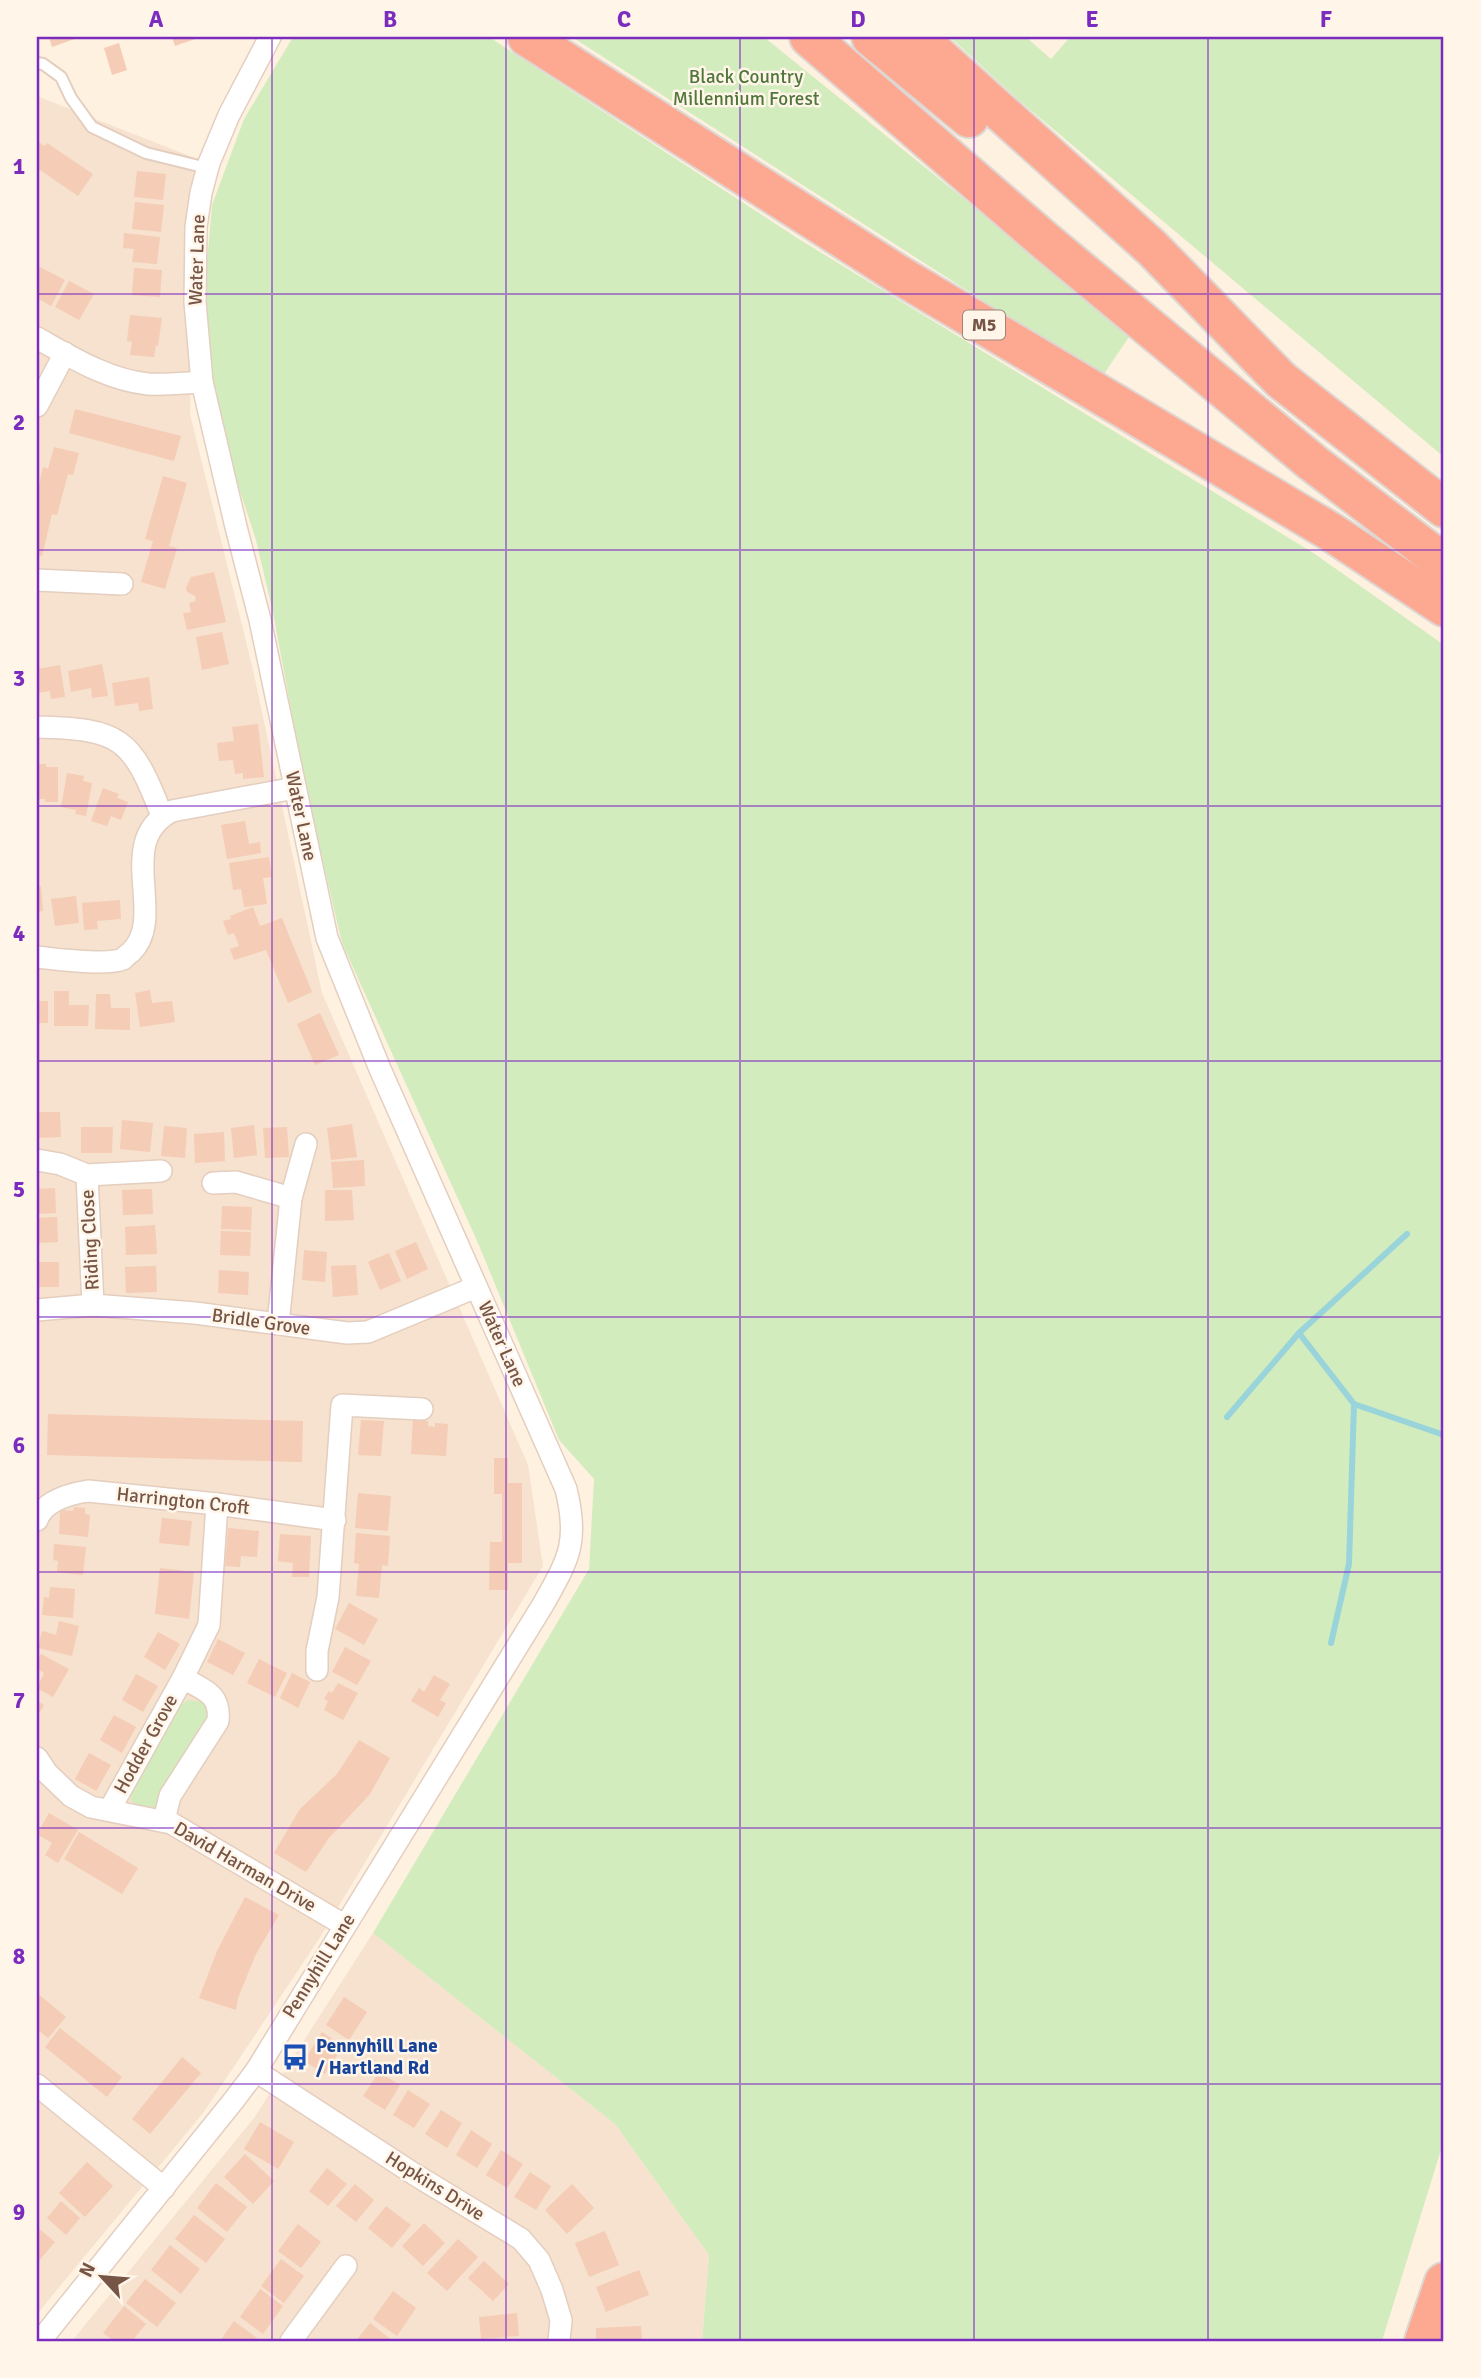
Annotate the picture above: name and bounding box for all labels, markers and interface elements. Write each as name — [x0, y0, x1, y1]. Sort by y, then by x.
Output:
text: A — [149, 5, 164, 34]
text: B — [383, 5, 397, 34]
text: C — [617, 5, 631, 34]
text: D — [850, 5, 866, 34]
text: E — [1085, 5, 1099, 34]
text: F — [1320, 5, 1332, 34]
park label: Black Country Millennium Forest — [673, 65, 820, 111]
text: 1 — [13, 152, 25, 181]
street label: Water Lane — [183, 214, 211, 306]
road number: M5 — [963, 310, 1005, 340]
text: 2 — [13, 408, 25, 437]
text: 3 — [13, 664, 25, 693]
street label: Water Lane — [280, 769, 322, 863]
text: 4 — [13, 919, 25, 948]
text: 5 — [13, 1175, 25, 1204]
street label: Riding Close — [75, 1189, 105, 1291]
street label: Water Lane — [472, 1297, 532, 1391]
street label: Bridle Grove — [210, 1303, 312, 1341]
text: 6 — [13, 1431, 25, 1460]
street label: Harrington Croft — [115, 1482, 251, 1520]
text: 7 — [13, 1686, 25, 1715]
street label: Hodder Grove — [109, 1690, 183, 1798]
street label: David Harman Drive — [169, 1816, 321, 1918]
street label: Pennyhill Lane — [277, 1909, 361, 2023]
text: 8 — [13, 1942, 25, 1971]
place label: Pennyhill Lane / Hartland Rd — [316, 2034, 438, 2080]
bus stop icon: Pennyhill Lane / Hartland Rd — [280, 2042, 310, 2072]
street label: Hopkins Drive — [381, 2146, 489, 2226]
text: 9 — [13, 2198, 25, 2227]
north arrow — [66, 2242, 136, 2312]
text: N — [74, 2259, 101, 2281]

